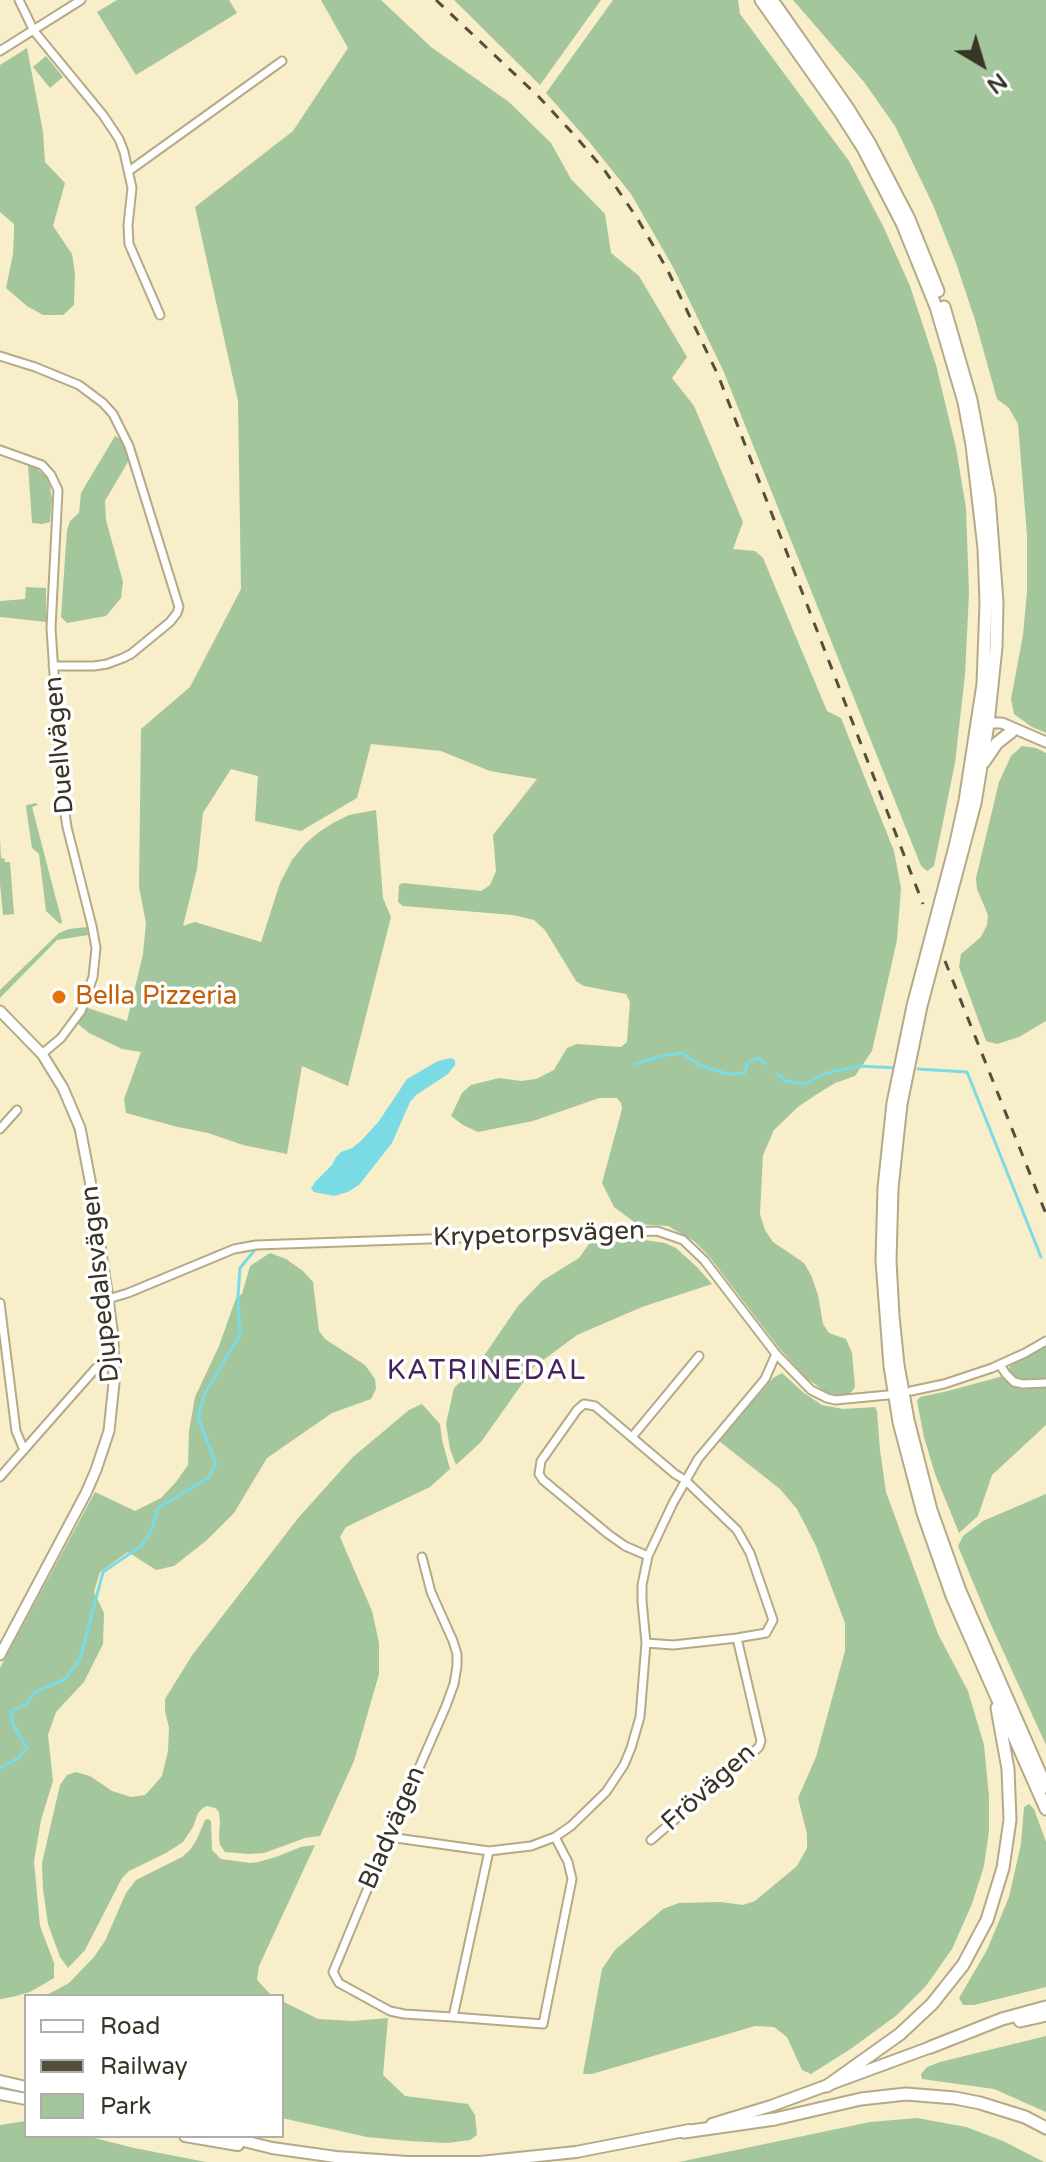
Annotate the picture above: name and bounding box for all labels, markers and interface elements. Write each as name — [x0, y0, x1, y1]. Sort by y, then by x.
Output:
north arrow — [942, 24, 1022, 104]
text: N — [982, 67, 1012, 99]
street label: Duellvägen — [38, 675, 82, 815]
place label: Bella Pizzeria — [75, 981, 237, 1013]
marker: Bella Pizzeria — [50, 988, 68, 1006]
street label: Djupedalsvägen — [75, 1184, 127, 1384]
street label: Krypetorpsvägen — [433, 1216, 645, 1254]
district label: KATRINEDAL — [387, 1355, 587, 1389]
street label: Frövägen — [656, 1738, 762, 1838]
street label: Bladvägen — [353, 1762, 433, 1894]
legend — [24, 1994, 284, 2138]
text: Road — [100, 2012, 160, 2041]
text: Railway — [100, 2052, 188, 2081]
text: Park — [100, 2092, 151, 2121]

